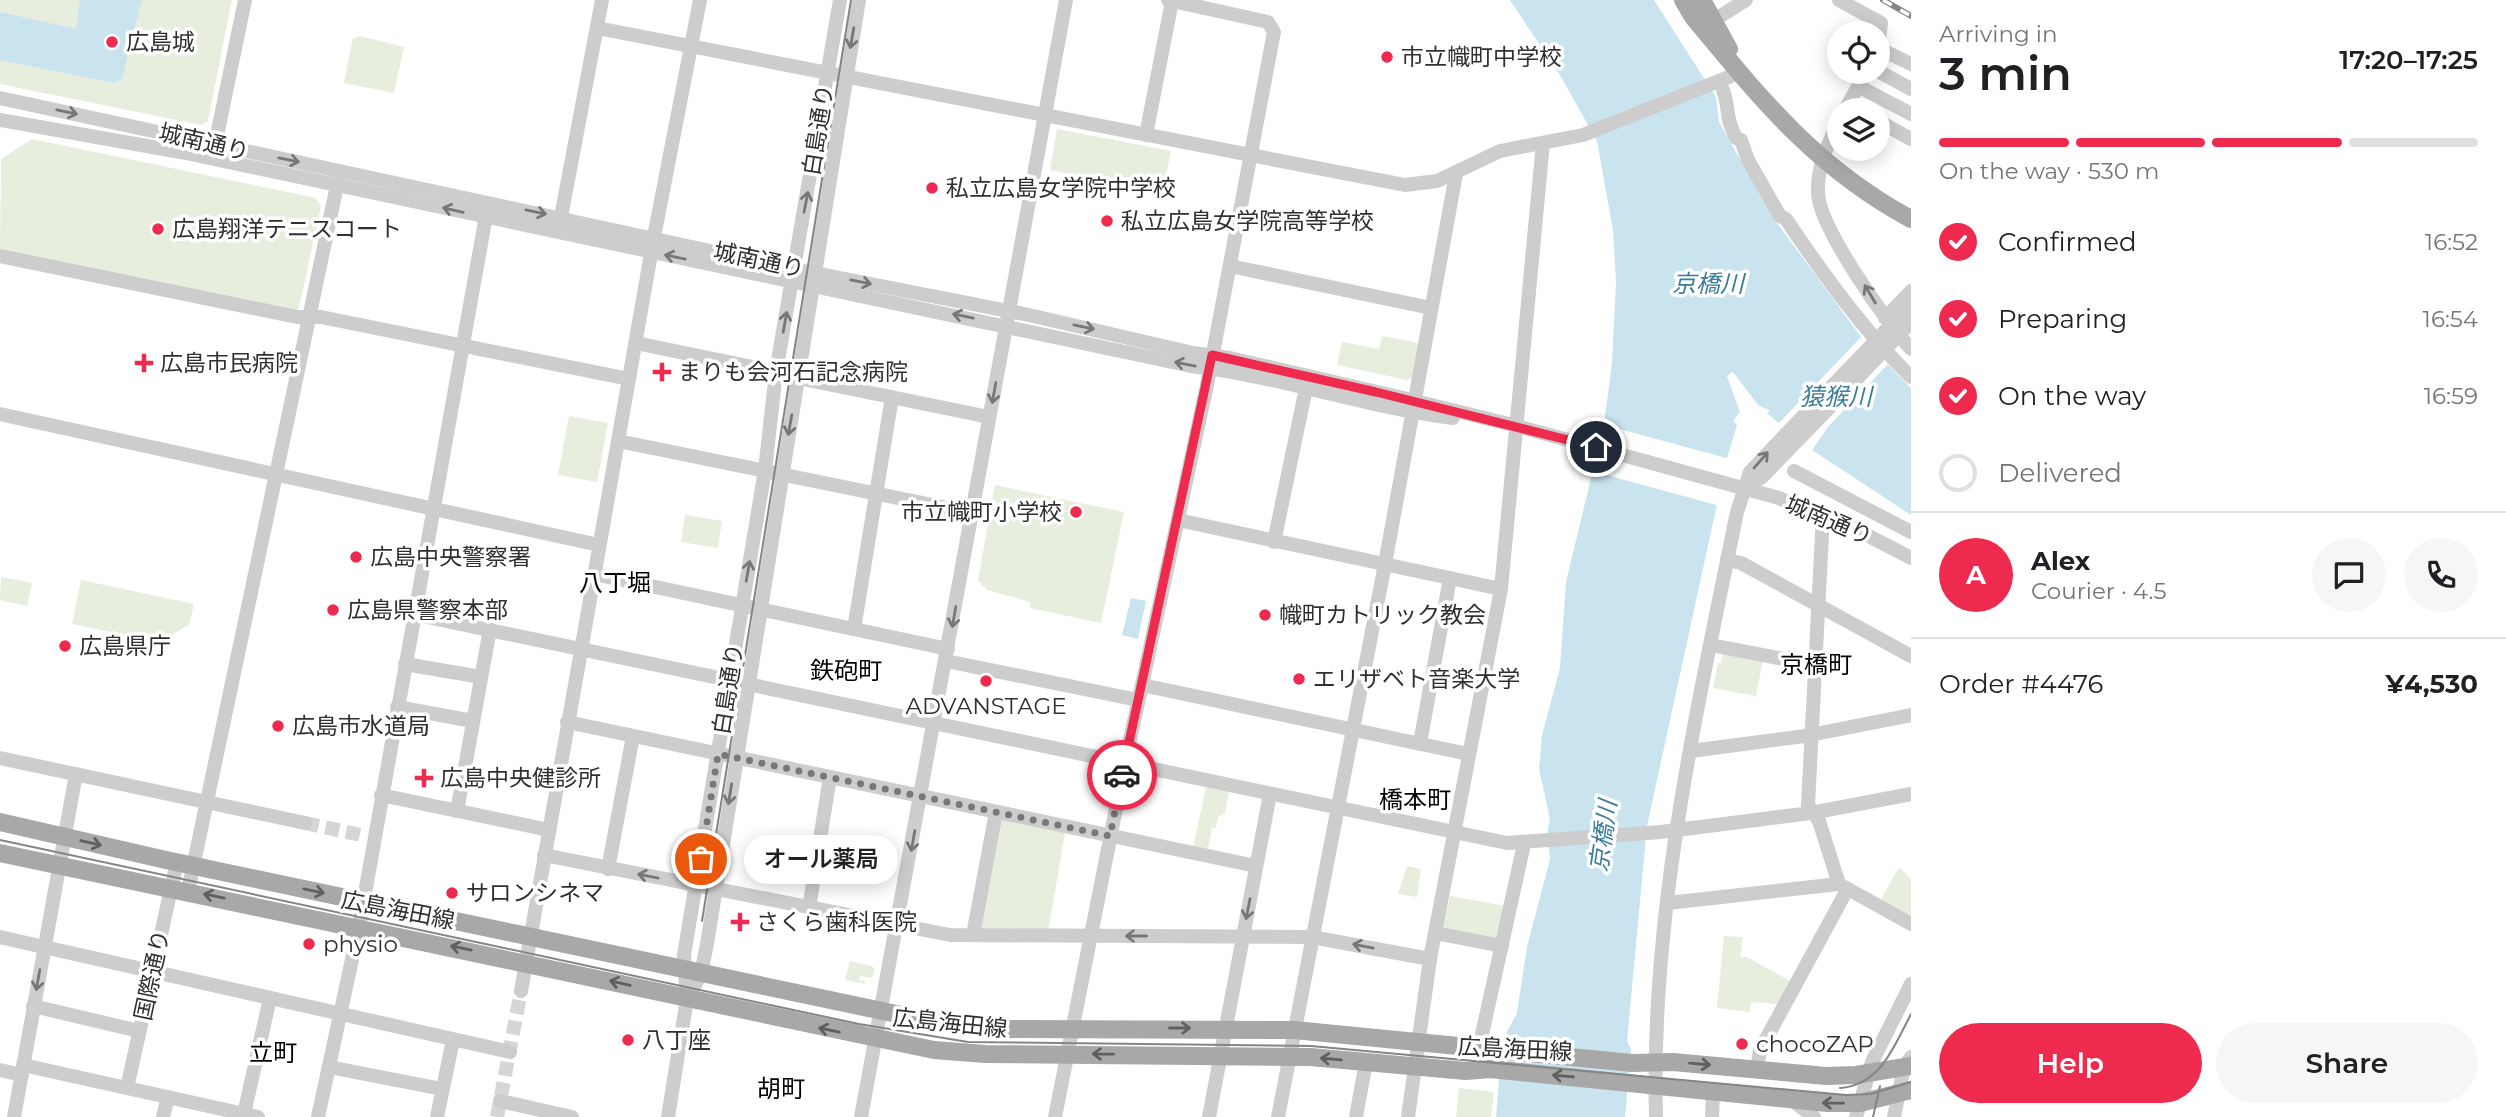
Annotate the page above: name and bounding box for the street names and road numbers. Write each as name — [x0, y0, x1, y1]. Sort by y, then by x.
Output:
street label: 白島通り — [797, 82, 839, 178]
street label: 城南通り — [156, 118, 252, 166]
street label: 城南通り — [711, 237, 807, 283]
street label: 城南通り — [1781, 489, 1877, 551]
street label: 白島通り — [707, 641, 749, 737]
street label: 広島海田線 — [339, 885, 457, 935]
street label: 国際通り — [129, 927, 175, 1023]
street label: 広島海田線 — [891, 1003, 1009, 1043]
street label: 広島海田線 — [1457, 1032, 1573, 1066]

